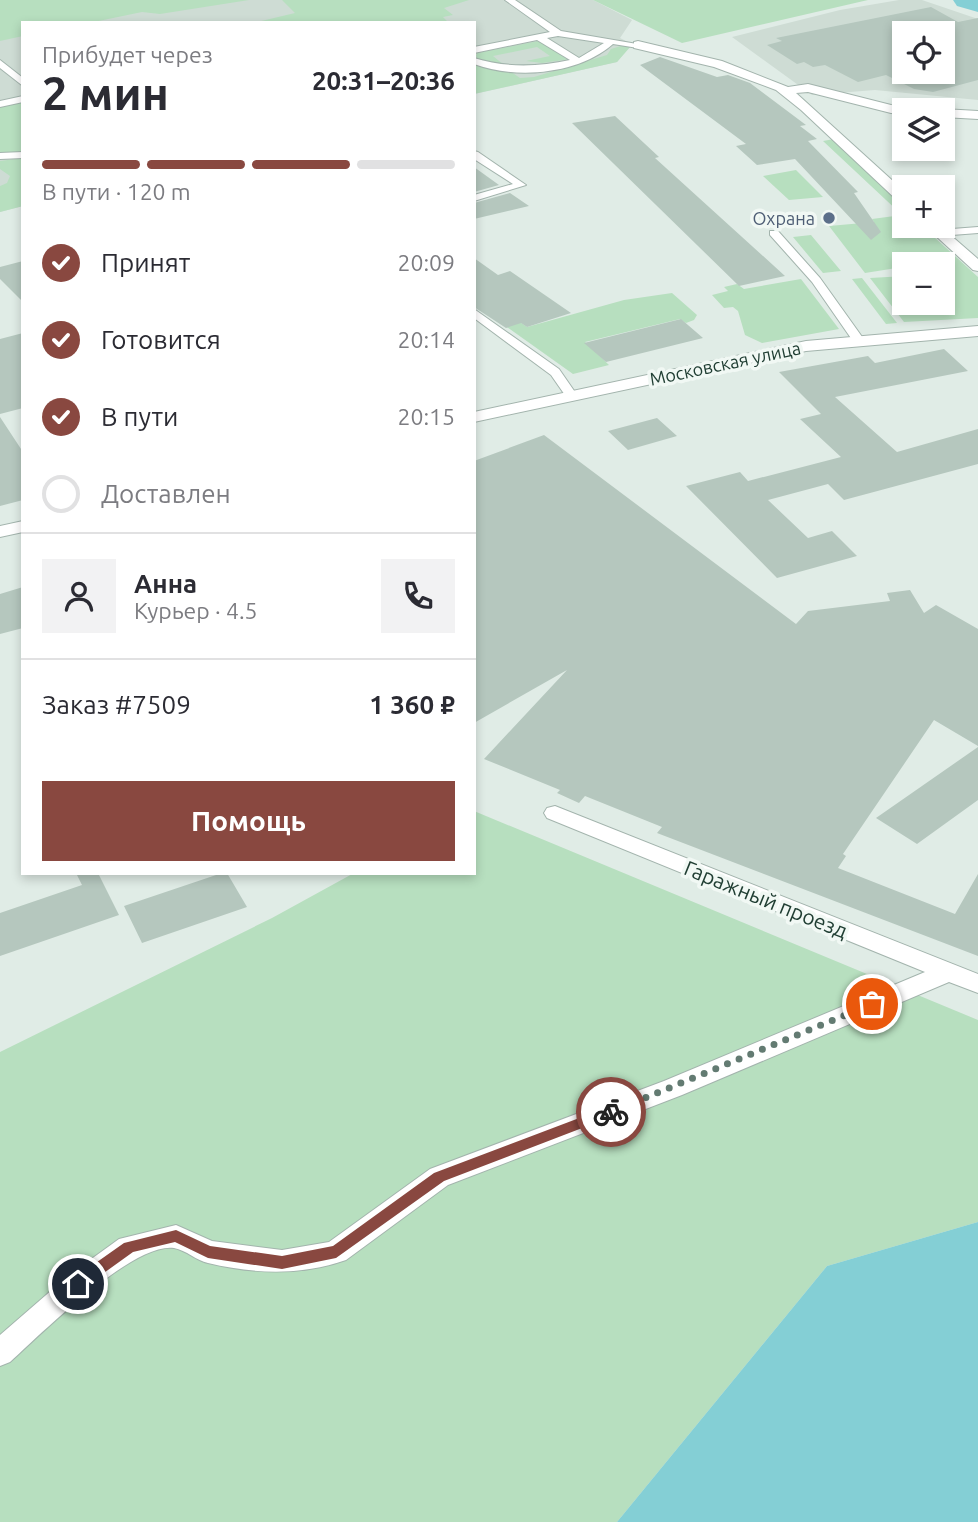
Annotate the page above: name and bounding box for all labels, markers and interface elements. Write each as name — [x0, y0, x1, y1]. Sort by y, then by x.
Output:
map controls — [892, 21, 955, 315]
button: locate — [892, 21, 955, 84]
text: Прибудет через — [42, 42, 213, 67]
text: 20:31–20:36 — [312, 66, 455, 95]
text: 2 мин — [42, 67, 169, 119]
button: layers — [892, 98, 955, 161]
button: + — [892, 175, 955, 238]
text: В пути · 120 m — [42, 179, 191, 204]
place label: Охрана — [752, 208, 815, 228]
marker: Охрана — [821, 210, 837, 226]
icon: check — [42, 244, 80, 282]
text: Принят — [101, 248, 190, 277]
text: 20:09 — [397, 250, 455, 275]
button: − — [892, 252, 955, 315]
icon: check — [42, 321, 80, 359]
text: Готовится — [101, 325, 221, 354]
text: 20:14 — [397, 327, 455, 352]
street label: Московская улица — [648, 337, 802, 389]
icon: check — [42, 398, 80, 436]
text: В пути — [101, 402, 178, 431]
text: 20:15 — [397, 404, 455, 429]
text: Доставлен — [101, 479, 231, 508]
button: person — [42, 559, 116, 633]
button: phone — [381, 559, 455, 633]
text: Анна — [134, 569, 197, 598]
text: Курьер · 4.5 — [134, 598, 258, 623]
text: Заказ #7509 — [42, 690, 191, 719]
text: 1 360 ₽ — [369, 690, 455, 719]
button: Помощь — [42, 781, 455, 861]
street label: Гаражный проезд — [681, 855, 851, 943]
pin — [842, 974, 902, 1034]
icon: bag — [853, 985, 891, 1023]
courier — [576, 1077, 646, 1147]
icon: bike — [592, 1093, 630, 1131]
pin — [48, 1254, 108, 1314]
icon: home — [59, 1265, 97, 1303]

